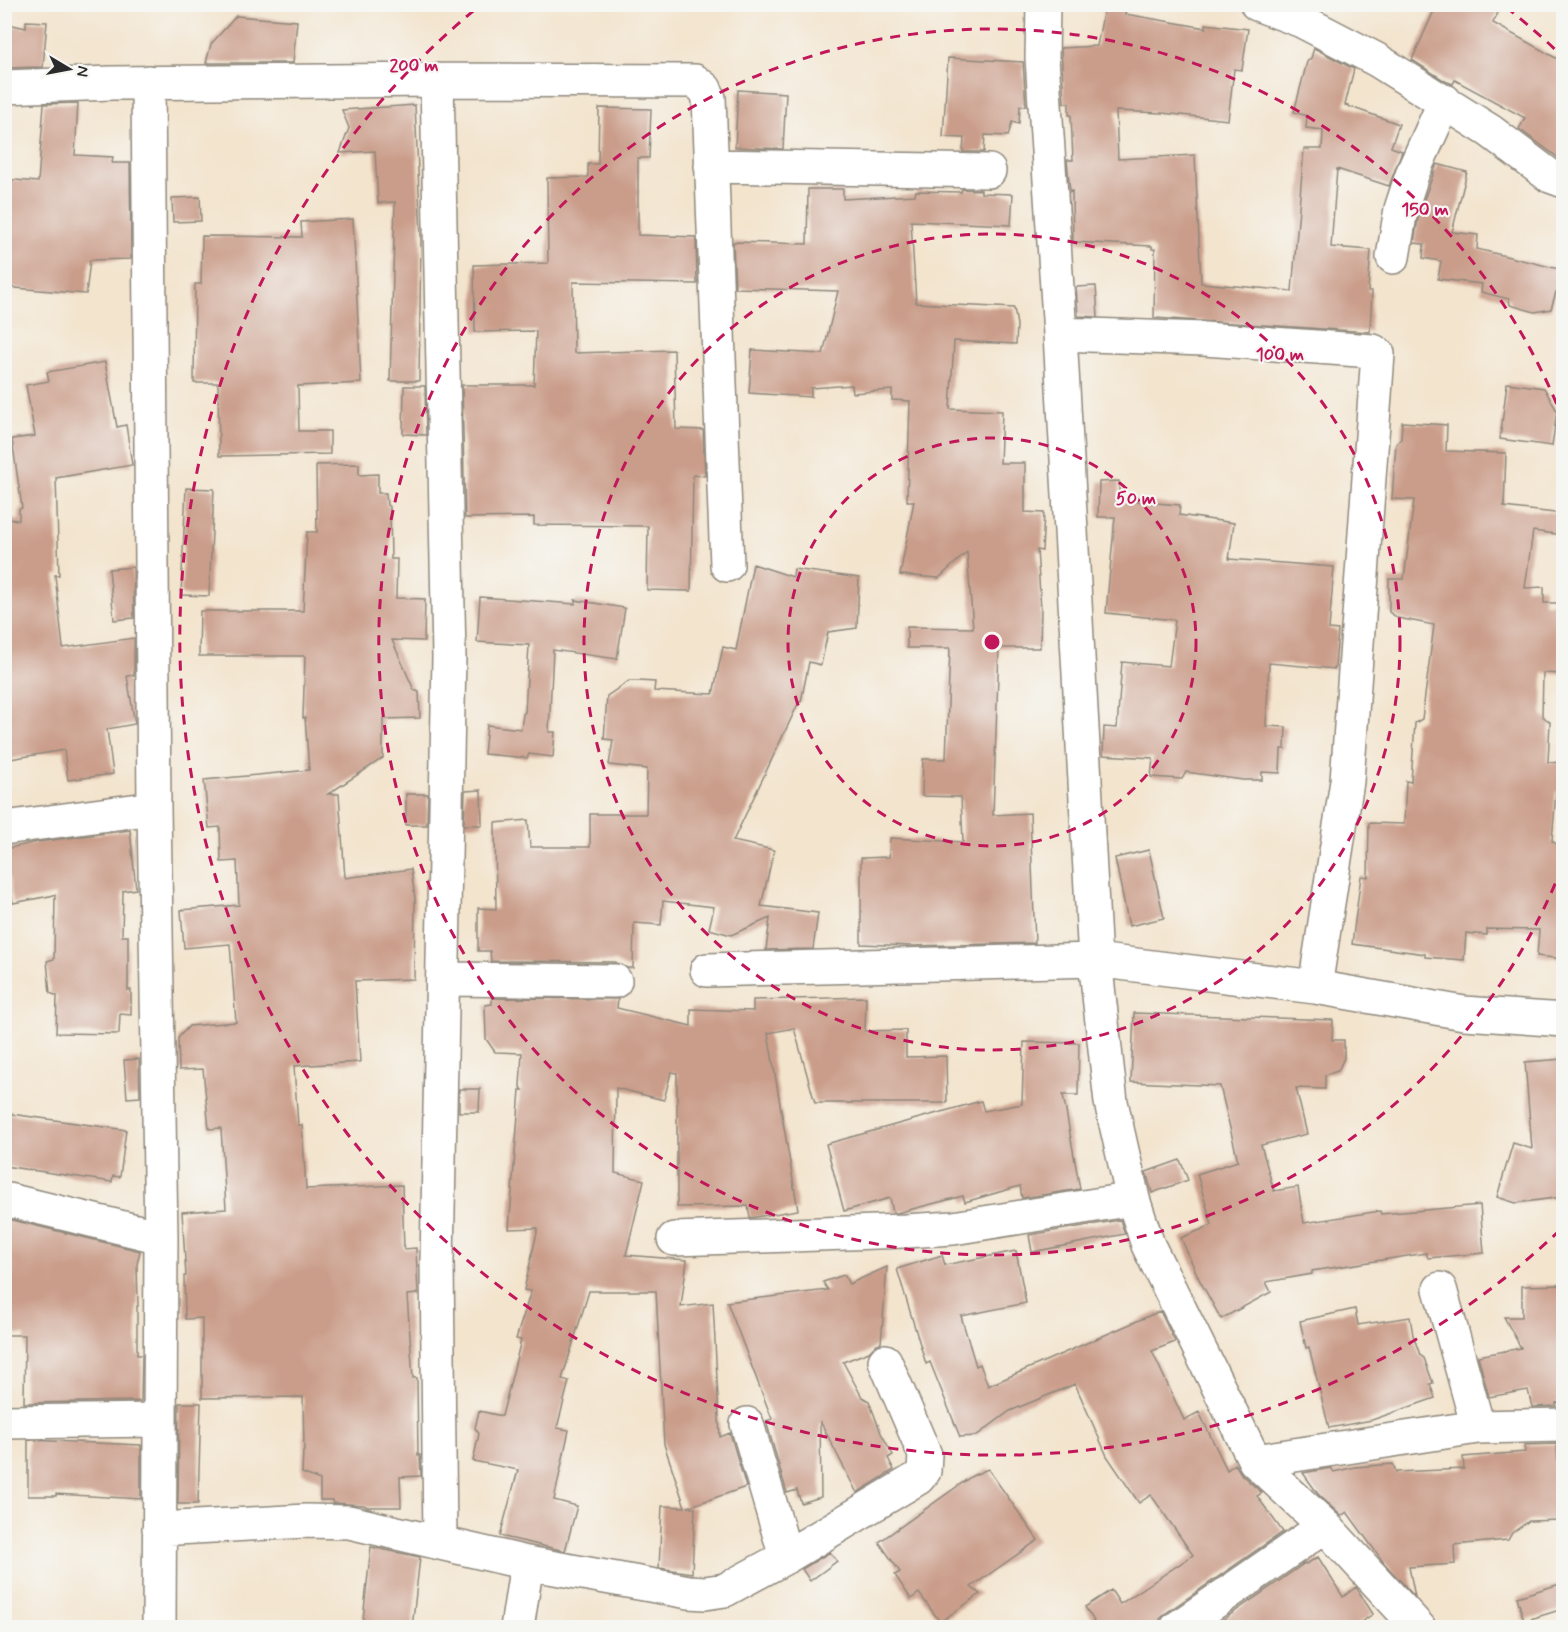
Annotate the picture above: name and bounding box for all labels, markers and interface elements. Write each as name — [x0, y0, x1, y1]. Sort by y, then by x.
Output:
north arrow — [39, 39, 99, 99]
text: 200 m — [389, 54, 439, 78]
text: N — [71, 64, 94, 78]
text: 150 m — [1401, 198, 1449, 222]
text: 100 m — [1256, 343, 1304, 367]
text: 50 m — [1116, 487, 1156, 511]
centre of rings — [982, 632, 1002, 652]

